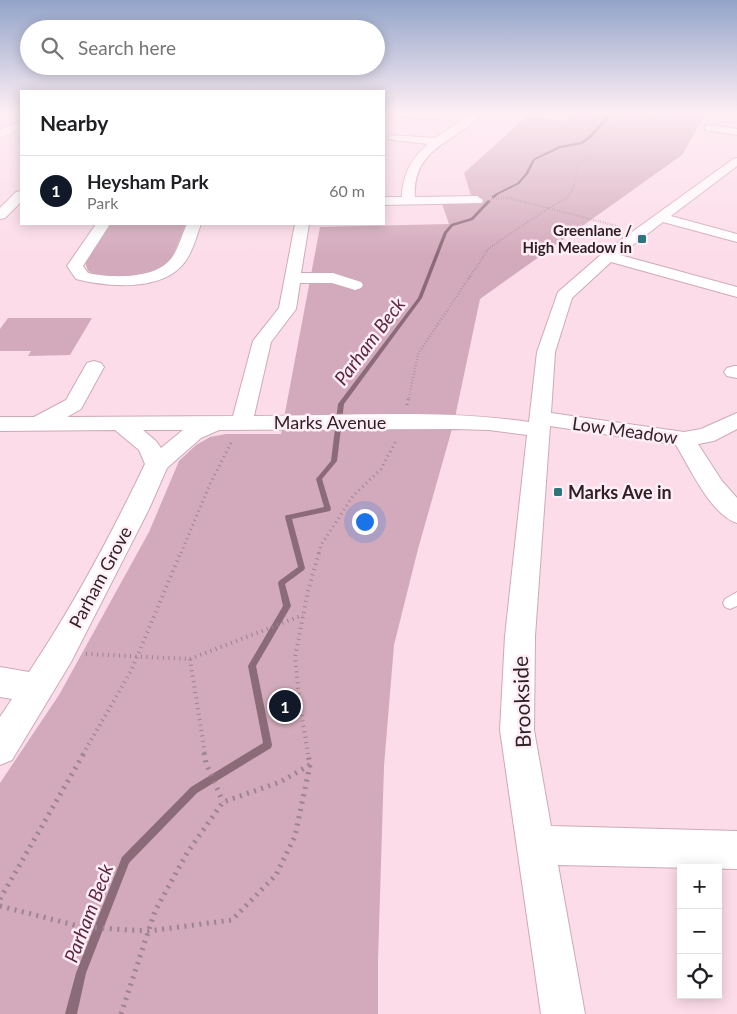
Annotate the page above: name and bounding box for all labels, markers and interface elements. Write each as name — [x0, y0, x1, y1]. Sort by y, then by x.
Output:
search box — [20, 20, 385, 75]
icon: search — [38, 34, 66, 62]
text: Search here — [78, 36, 176, 59]
text: Nearby — [40, 110, 108, 135]
text: Heysham Park — [87, 170, 209, 193]
text: 1 — [51, 181, 61, 200]
text: 60 m — [329, 181, 365, 200]
text: Park — [87, 193, 118, 212]
place label: Greenlane / High Meadow in — [523, 221, 632, 256]
marker: Greenlane / High Meadow in — [636, 233, 648, 245]
water label: Parham Beck — [329, 292, 410, 389]
street label: Marks Avenue — [274, 411, 386, 433]
street label: Low Meadow — [571, 412, 679, 448]
place label: Marks Ave in — [568, 481, 672, 503]
marker: Marks Ave in — [552, 486, 564, 498]
your location — [352, 509, 378, 535]
street label: Parham Grove — [64, 522, 136, 632]
street label: Brookside — [507, 656, 535, 748]
pin: 1 — [269, 687, 301, 725]
water label: Parham Beck — [59, 860, 118, 965]
map controls — [677, 864, 722, 999]
button: + — [677, 864, 722, 909]
button: − — [677, 909, 722, 954]
button: locate — [677, 954, 722, 999]

